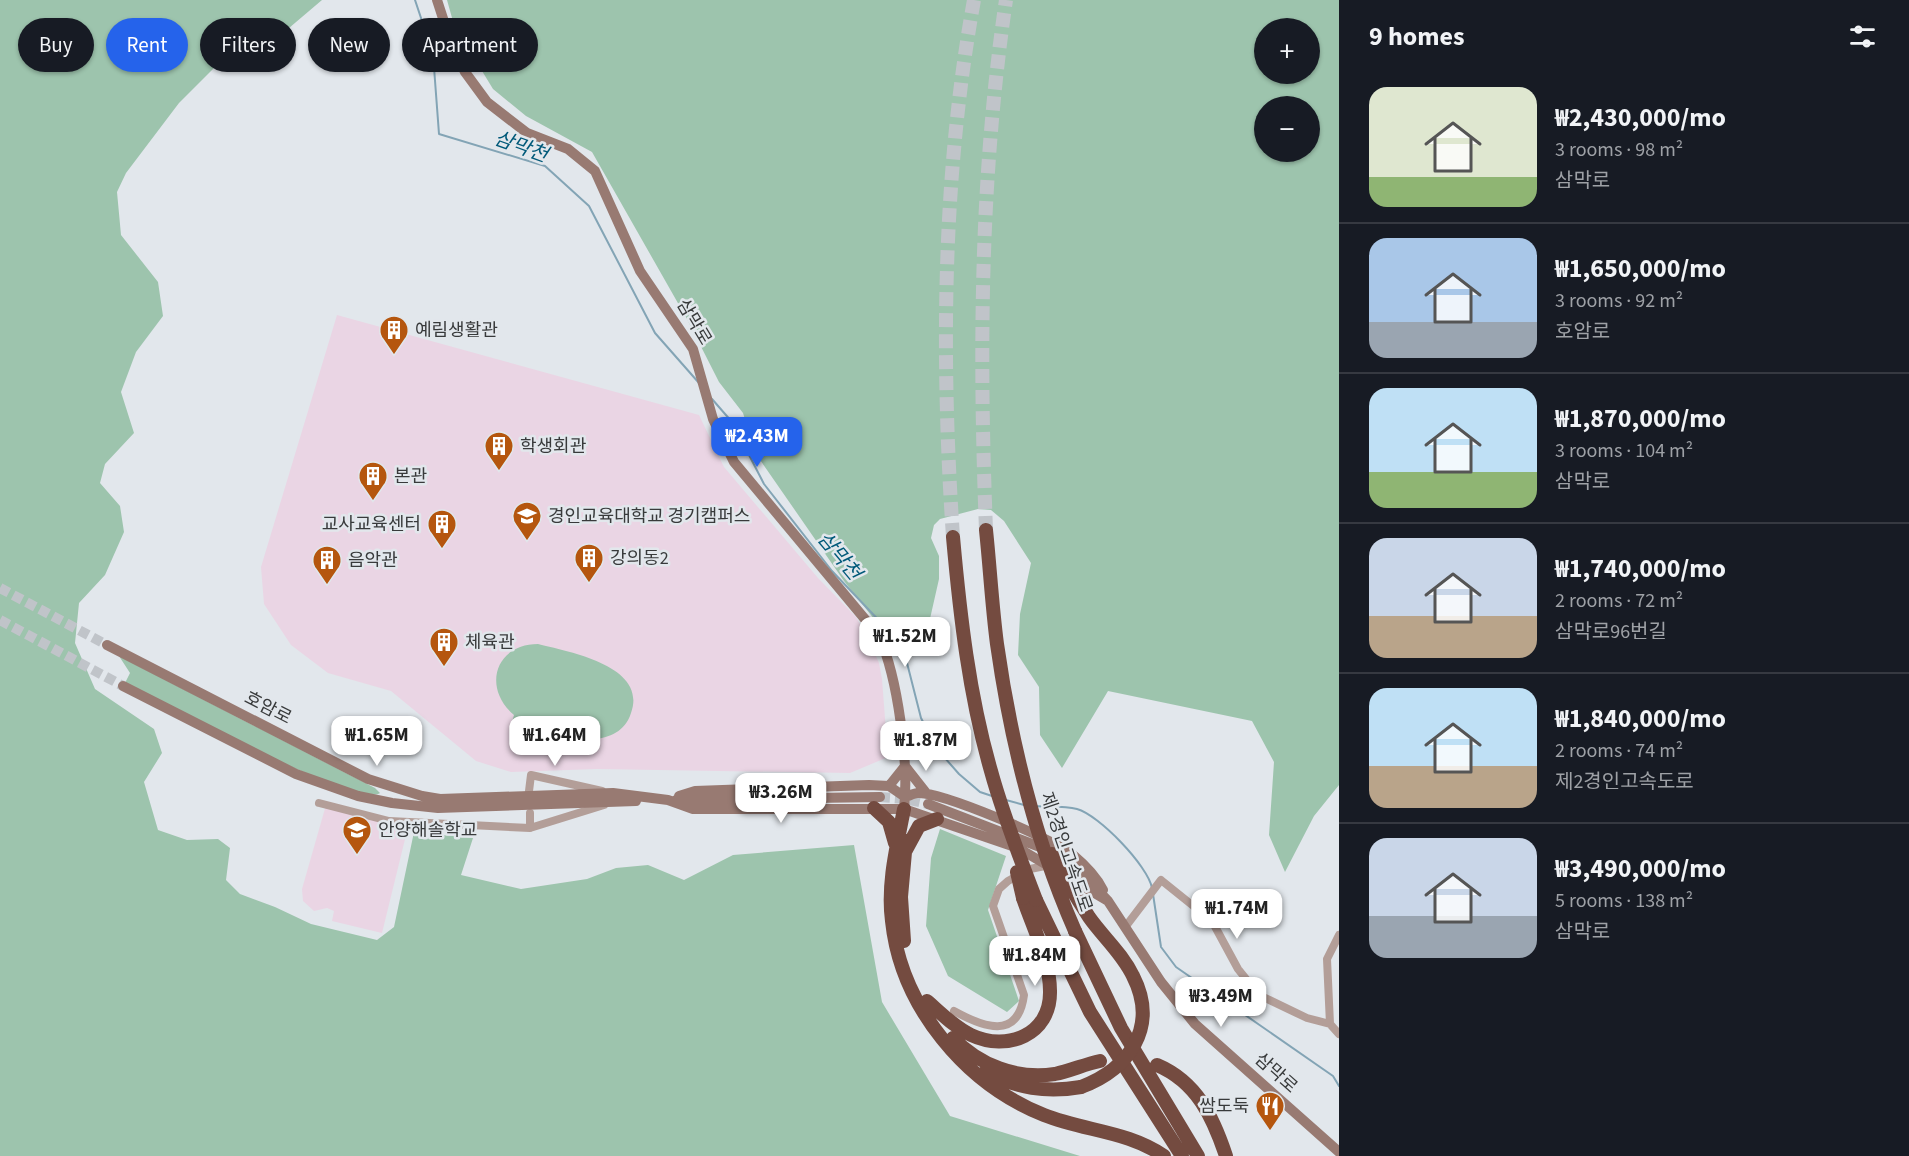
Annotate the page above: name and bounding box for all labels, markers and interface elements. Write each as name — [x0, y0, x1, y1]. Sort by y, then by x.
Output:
chip: Buy — [18, 18, 94, 72]
chip: Rent — [106, 18, 188, 72]
chip: Filters — [200, 18, 296, 72]
chip: New — [308, 18, 390, 72]
chip: Apartment — [402, 18, 538, 72]
map controls — [1254, 18, 1320, 162]
button: + — [1254, 18, 1320, 84]
text: 9 homes — [1369, 18, 1464, 55]
icon: filters — [1846, 20, 1879, 53]
button: − — [1254, 96, 1320, 162]
text: ₩2,430,000/mo — [1555, 99, 1726, 136]
icon: home — [1417, 111, 1489, 183]
water label: 삼막천 — [490, 124, 554, 170]
text: 3 rooms · 98 m² — [1555, 136, 1683, 164]
text: 삼막로 — [1555, 167, 1610, 195]
text: ₩1,650,000/mo — [1555, 250, 1726, 287]
icon: home — [1417, 262, 1489, 334]
text: 3 rooms · 92 m² — [1555, 287, 1683, 315]
street label: 삼막로 — [670, 294, 718, 350]
building icon: 예림생활관 — [378, 314, 410, 356]
place label: 예림생활관 — [415, 318, 498, 343]
text: 호암로 — [1555, 318, 1610, 346]
text: ₩1,870,000/mo — [1555, 400, 1726, 437]
icon: home — [1417, 412, 1489, 484]
pin: ₩2.43M — [708, 417, 806, 468]
text: ₩2.43M — [725, 422, 789, 450]
building icon: 학생회관 — [483, 430, 515, 472]
place label: 학생회관 — [520, 434, 587, 459]
text: 3 rooms · 104 m² — [1555, 437, 1693, 465]
building icon: 본관 — [357, 460, 389, 502]
place label: 본관 — [394, 464, 428, 489]
text: 삼막로 — [1555, 468, 1610, 496]
school or university icon: 경인교육대학교 경기캠퍼스 — [511, 500, 543, 542]
place label: 경인교육대학교 경기캠퍼스 — [548, 504, 750, 529]
building icon: 교사교육센터 — [426, 508, 458, 550]
place label: 교사교육센터 — [322, 512, 421, 537]
water label: 삼막천 — [811, 526, 869, 588]
building icon: 강의동2 — [573, 542, 605, 584]
building icon: 음악관 — [311, 544, 343, 586]
place label: 강의동2 — [610, 546, 669, 571]
place label: 음악관 — [348, 548, 398, 573]
text: ₩1,740,000/mo — [1555, 550, 1726, 587]
icon: home — [1417, 562, 1489, 634]
text: 2 rooms · 72 m² — [1555, 587, 1683, 615]
pin: ₩1.52M — [856, 617, 954, 668]
text: 삼막로96번길 — [1555, 618, 1667, 646]
text: ₩1.52M — [873, 622, 937, 650]
building icon: 체육관 — [428, 626, 460, 668]
place label: 체육관 — [465, 630, 515, 655]
street label: 호암로 — [240, 686, 296, 730]
text: ₩1,840,000/mo — [1555, 700, 1726, 737]
icon: home — [1417, 712, 1489, 784]
pin: ₩1.65M — [328, 716, 426, 767]
pin: ₩1.64M — [506, 716, 604, 767]
text: ₩1.65M — [345, 721, 409, 749]
text: ₩1.64M — [523, 721, 587, 749]
pin: ₩1.87M — [877, 721, 975, 772]
text: ₩1.87M — [894, 726, 958, 754]
text: 2 rooms · 74 m² — [1555, 737, 1683, 765]
text: 제2경인고속도로 — [1555, 768, 1694, 796]
pin: ₩3.26M — [732, 773, 830, 824]
text: ₩3.26M — [749, 778, 813, 806]
street label: 제2경인고속도로 — [1034, 789, 1098, 915]
school or university icon: 안양해솔학교 — [341, 814, 373, 856]
place label: 안양해솔학교 — [378, 818, 477, 843]
text: ₩3,490,000/mo — [1555, 850, 1726, 887]
icon: home — [1417, 862, 1489, 934]
text: 5 rooms · 138 m² — [1555, 887, 1693, 915]
pin: ₩1.74M — [1188, 889, 1286, 940]
text: ₩1.74M — [1205, 894, 1269, 922]
text: 삼막로 — [1555, 918, 1610, 946]
pin: ₩1.84M — [986, 936, 1084, 987]
text: ₩1.84M — [1003, 941, 1067, 969]
pin: ₩3.49M — [1172, 977, 1270, 1028]
text: ₩3.49M — [1189, 982, 1253, 1010]
street label: 삼막로 — [1249, 1047, 1303, 1099]
restaurant icon: 쌈도둑 — [1254, 1090, 1286, 1132]
place label: 쌈도둑 — [1199, 1094, 1249, 1119]

